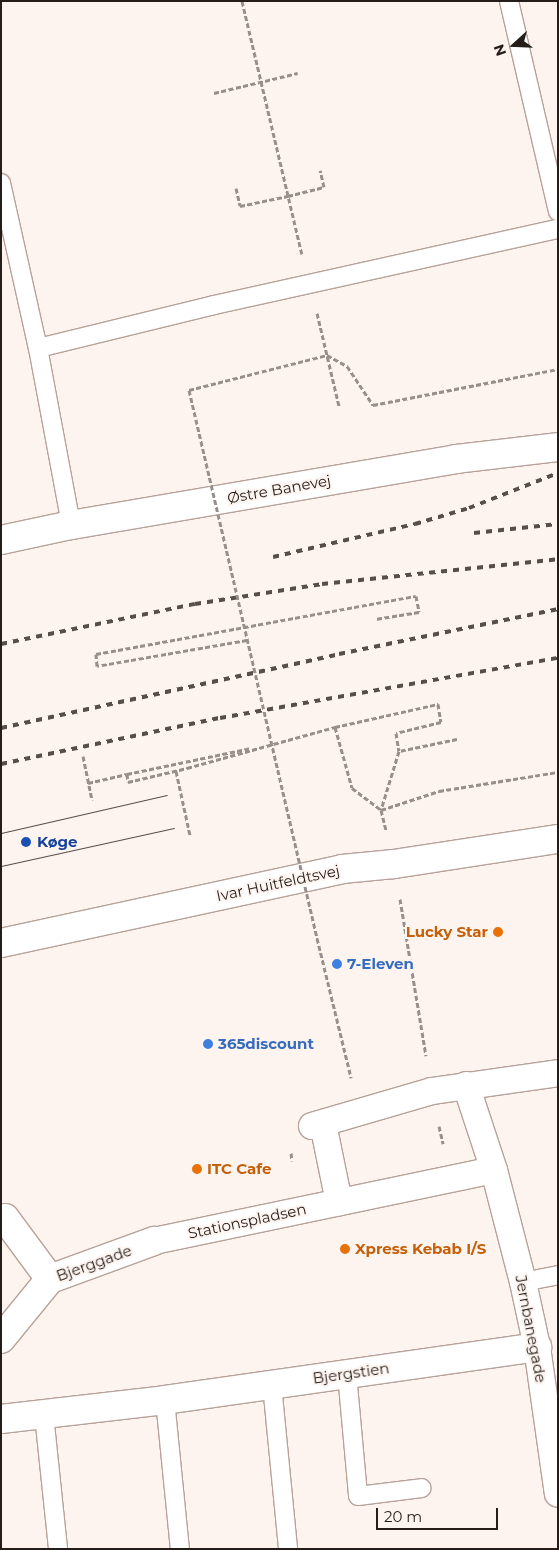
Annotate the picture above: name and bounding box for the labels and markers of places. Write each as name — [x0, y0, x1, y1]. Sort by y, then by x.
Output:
place label: Køge — [37, 833, 78, 851]
marker: Køge — [19, 835, 33, 849]
place label: Lucky Star — [406, 923, 488, 941]
marker: Lucky Star — [492, 926, 504, 938]
place label: 7-Eleven — [347, 955, 414, 973]
marker: 7-Eleven — [331, 958, 343, 970]
place label: 365discount — [218, 1035, 314, 1053]
marker: 365discount — [202, 1038, 214, 1050]
place label: ITC Cafe — [207, 1160, 271, 1178]
marker: ITC Cafe — [191, 1163, 203, 1175]
place label: Xpress Kebab I/S — [355, 1240, 486, 1258]
marker: Xpress Kebab I/S — [339, 1243, 351, 1255]

